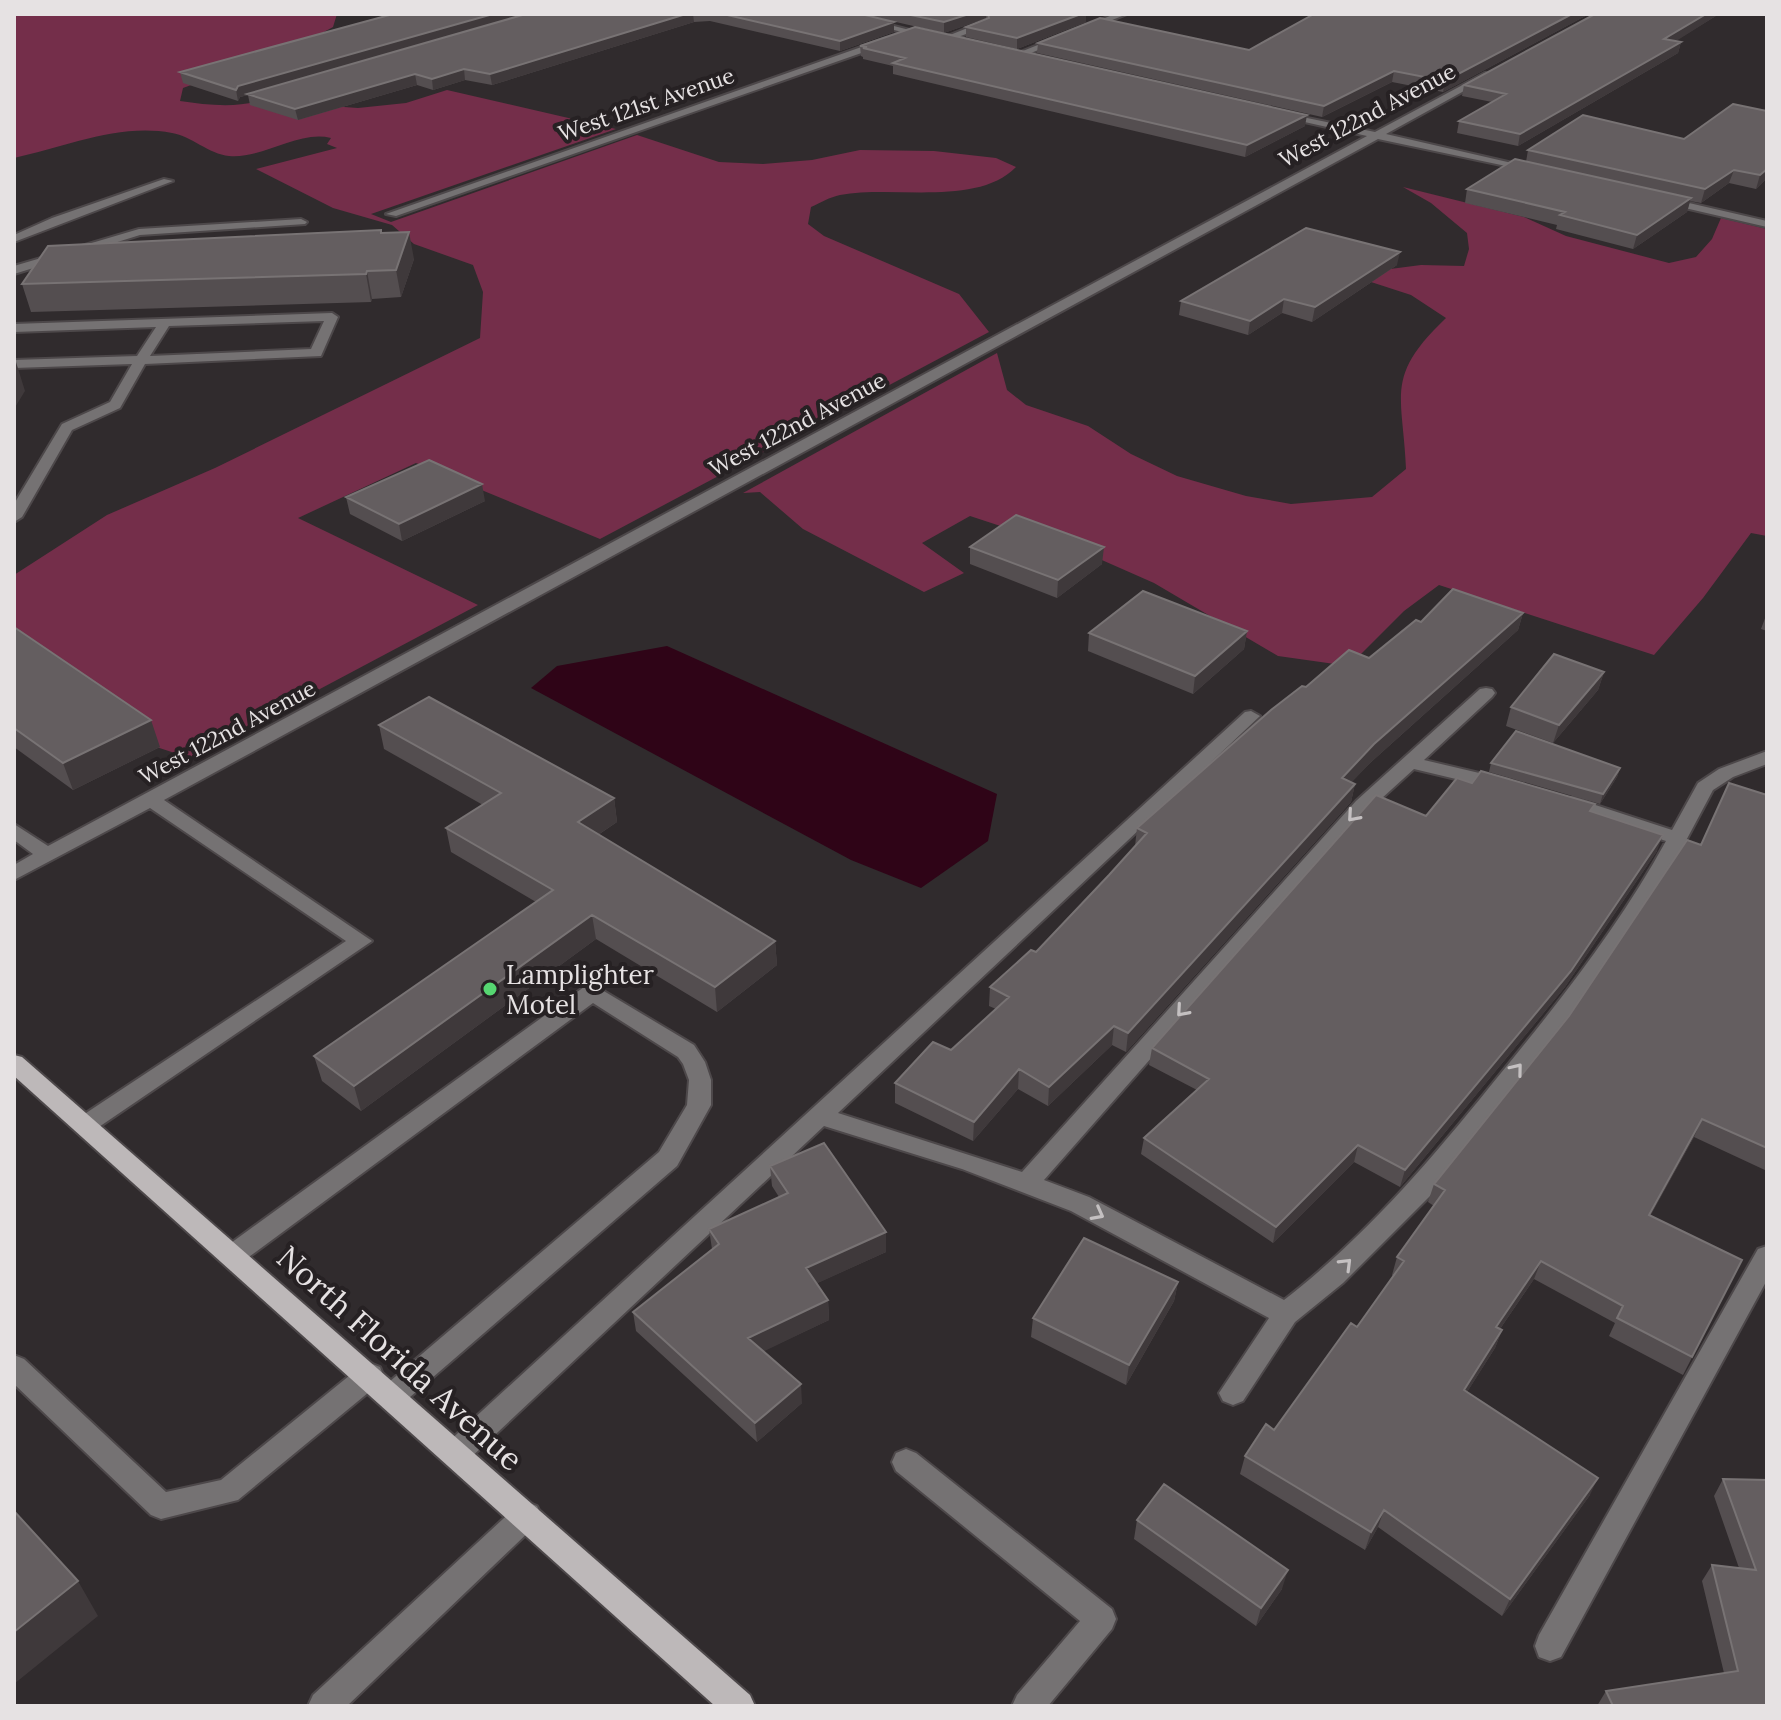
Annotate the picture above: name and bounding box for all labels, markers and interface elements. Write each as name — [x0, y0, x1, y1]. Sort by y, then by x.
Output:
street label: West 122nd Avenue — [1274, 57, 1460, 173]
street label: West 121st Avenue — [554, 61, 738, 147]
street label: West 122nd Avenue — [704, 366, 890, 482]
street label: West 122nd Avenue — [134, 674, 320, 790]
one-way arrow — [1349, 806, 1363, 821]
place label: Lamplighter Motel — [506, 958, 655, 1021]
marker: Lamplighter Motel — [481, 980, 499, 998]
one-way arrow — [1177, 1002, 1192, 1017]
one-way arrow — [1507, 1064, 1522, 1078]
one-way arrow — [1090, 1204, 1104, 1219]
street label: North Florida Avenue — [268, 1237, 532, 1479]
one-way arrow — [1336, 1259, 1351, 1273]

